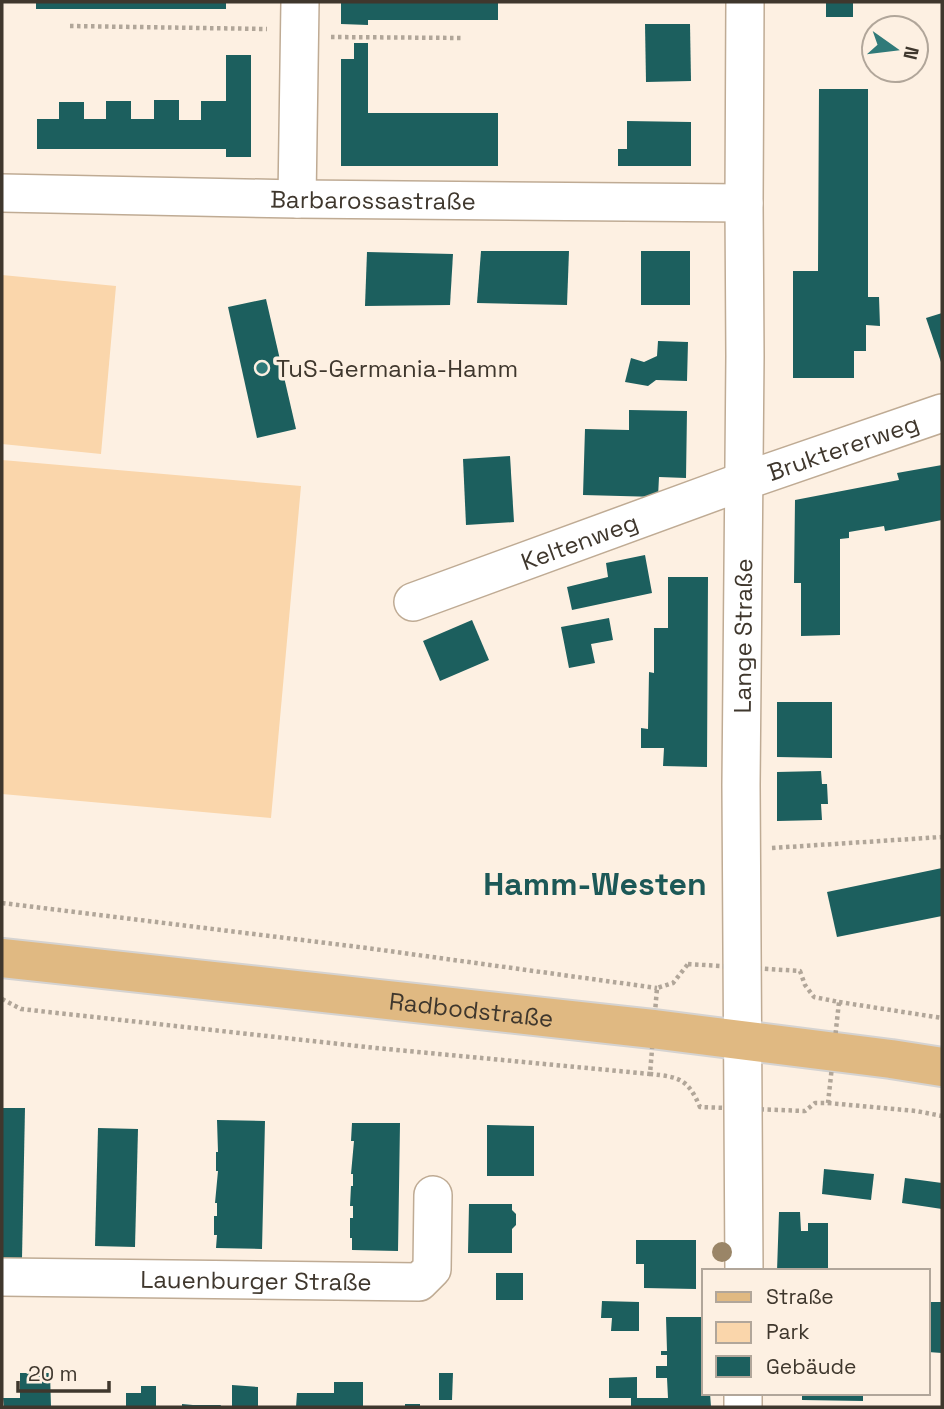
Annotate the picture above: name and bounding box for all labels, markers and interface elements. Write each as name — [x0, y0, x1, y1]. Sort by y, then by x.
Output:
north arrow — [860, 14, 930, 84]
text: N — [897, 44, 925, 62]
street label: Barbarossastraße — [270, 183, 476, 216]
place label: TuS-Germania-Hamm — [276, 353, 518, 384]
marker: TuS-Germania-Hamm — [254, 360, 270, 376]
street label: Bruktererweg — [763, 407, 923, 487]
street label: Keltenweg — [516, 506, 642, 577]
street label: Lange Straße — [726, 558, 759, 714]
district label: Hamm-Westen — [483, 864, 707, 904]
street label: Radbodstraße — [387, 985, 555, 1034]
street label: Lauenburger Straße — [140, 1263, 372, 1297]
legend — [702, 1269, 930, 1395]
text: Straße — [766, 1283, 834, 1310]
text: Park — [766, 1318, 810, 1345]
scale bar — [18, 1350, 108, 1394]
text: Gebäude — [766, 1353, 856, 1380]
text: 20 m — [28, 1360, 78, 1387]

